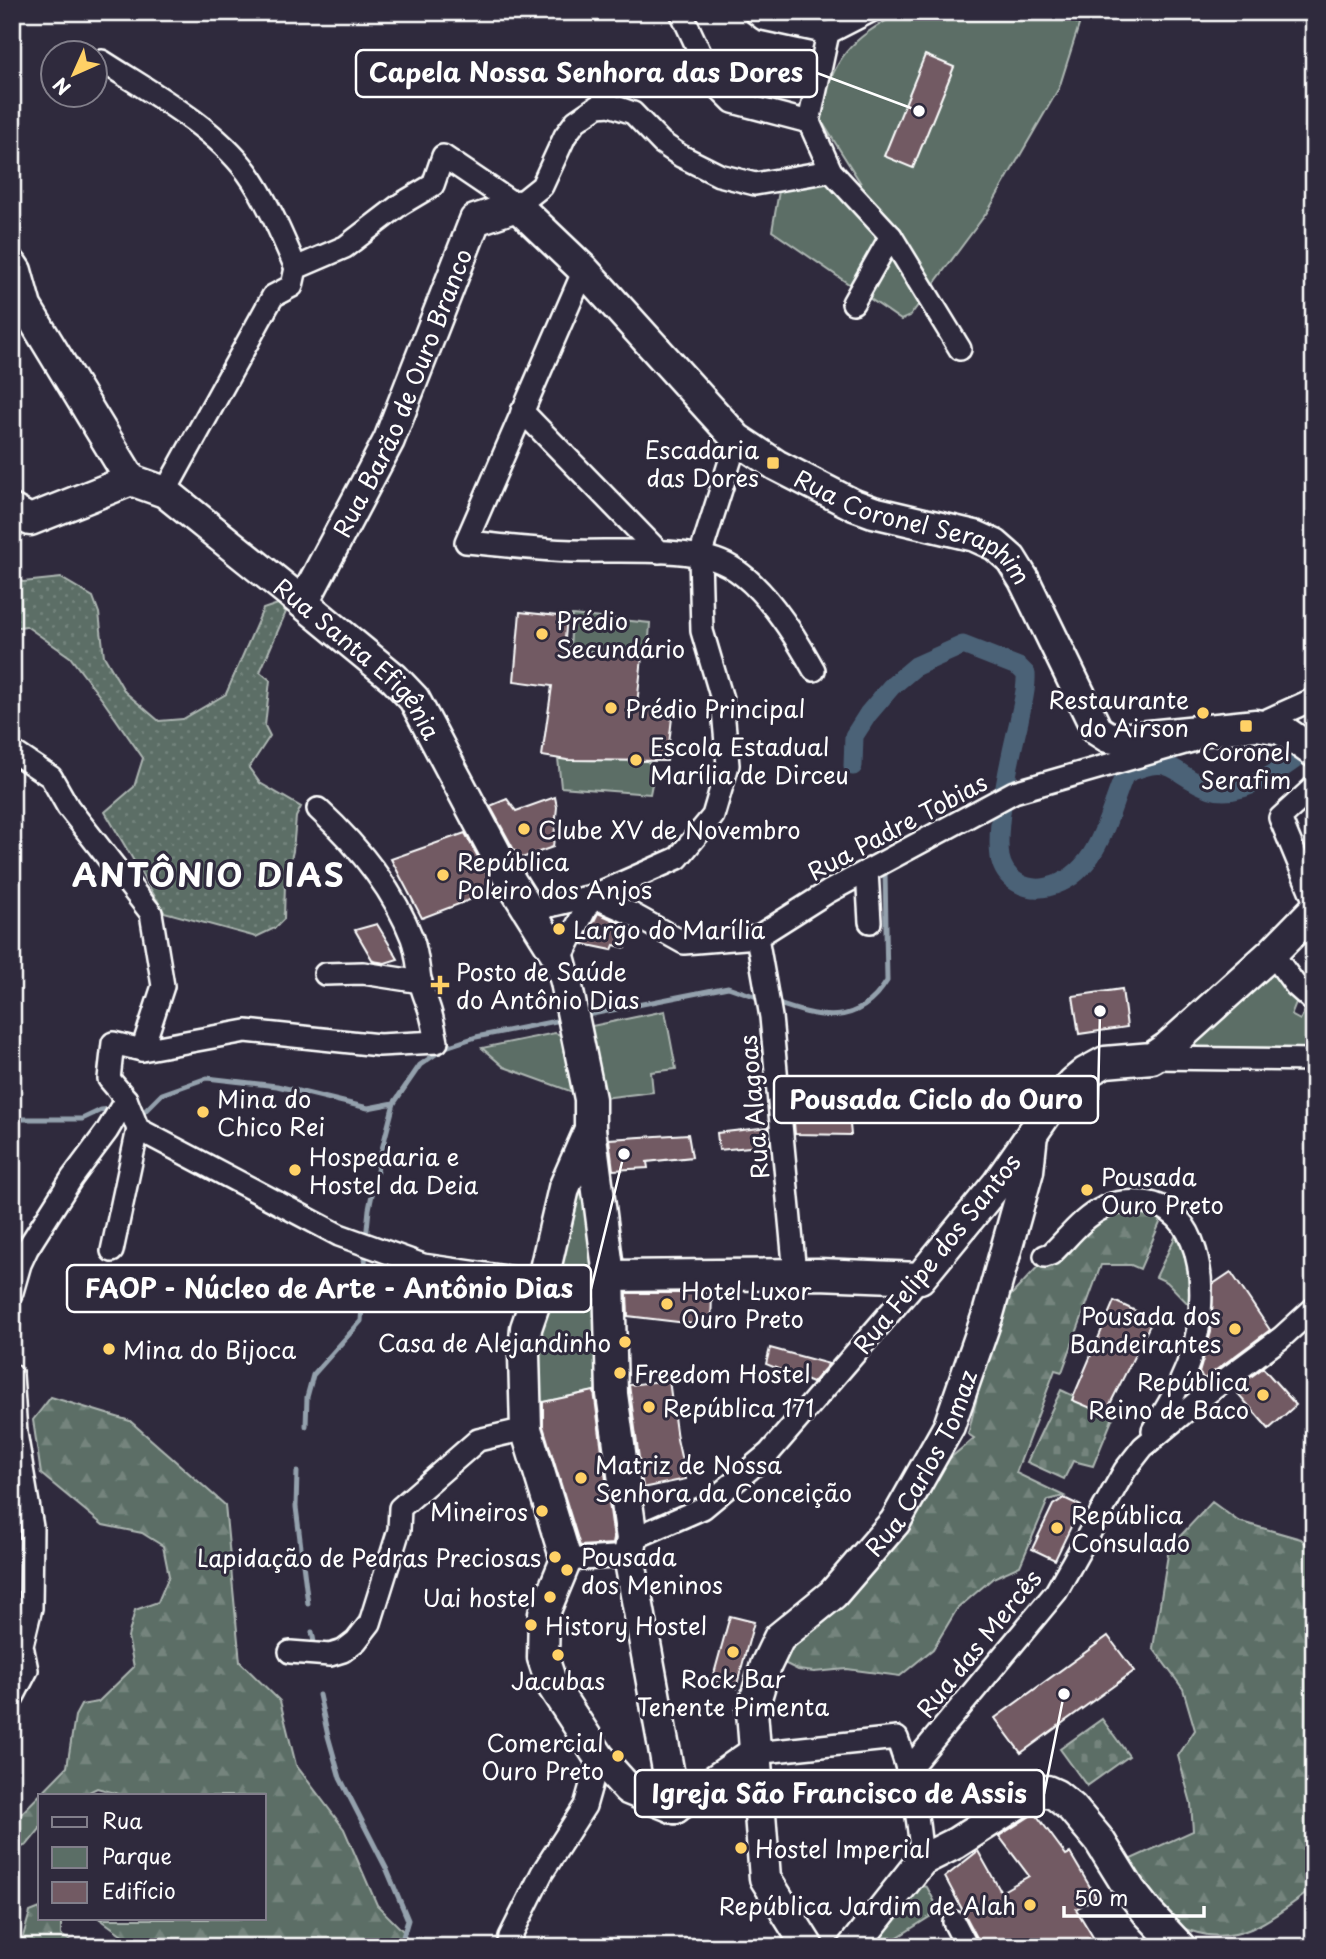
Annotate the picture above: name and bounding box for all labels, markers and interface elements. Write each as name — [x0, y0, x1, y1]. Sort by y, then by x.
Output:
north arrow — [38, 38, 108, 108]
callout: Capela Nossa Senhora das Dores — [356, 50, 817, 97]
text: Capela Nossa Senhora das Dores — [369, 52, 803, 91]
text: N — [46, 72, 76, 102]
street label: Rua Barão de Ouro Branco — [323, 243, 480, 543]
place label: Escadaria das Dores — [644, 431, 759, 495]
marker: Escadaria das Dores — [765, 455, 781, 471]
street label: Rua Coronel Seraphim — [788, 460, 1040, 591]
street label: Rua Santa Efigênia — [266, 569, 450, 746]
place label: Prédio Secundário — [556, 602, 685, 666]
marker: Prédio Secundário — [534, 626, 550, 642]
place label: Restaurante do Airson — [1048, 681, 1189, 745]
place label: Prédio Principal — [625, 690, 805, 726]
marker: Prédio Principal — [603, 700, 619, 716]
marker: Restaurante do Airson — [1195, 705, 1211, 721]
marker: Coronel Serafim — [1238, 718, 1254, 734]
place label: Escola Estadual Marília de Dirceu — [650, 728, 849, 792]
place label: Coronel Serafim — [1201, 733, 1291, 797]
marker: Escola Estadual Marília de Dirceu — [628, 752, 644, 768]
street label: Rua Padre Tobias — [801, 763, 993, 889]
place label: Clube XV de Novembro — [538, 811, 801, 847]
marker: Clube XV de Novembro — [516, 821, 532, 837]
place label: República Poleiro dos Anjos — [457, 843, 652, 907]
district label: ANTÔNIO DIAS — [72, 850, 346, 898]
marker: República Poleiro dos Anjos — [435, 867, 451, 883]
place label: Largo do Marília — [573, 911, 765, 947]
marker: Largo do Marília — [551, 921, 567, 937]
place label: Posto de Saúde do Antônio Dias — [456, 953, 640, 1017]
marker: Posto de Saúde do Antônio Dias — [430, 975, 450, 995]
street label: Rua Alagoas — [729, 1033, 777, 1181]
callout: Pousada Ciclo do Ouro — [774, 1076, 1098, 1123]
text: Pousada Ciclo do Ouro — [789, 1079, 1083, 1118]
place label: Mina do Chico Rei — [217, 1080, 325, 1144]
marker: Mina do Chico Rei — [195, 1104, 211, 1120]
place label: Hospedaria e Hostel da Deia — [309, 1138, 479, 1202]
street label: Rua Felipe dos Santos — [844, 1145, 1028, 1361]
place label: Pousada Ouro Preto — [1101, 1158, 1224, 1222]
marker: Hospedaria e Hostel da Deia — [287, 1162, 303, 1178]
marker: Pousada Ouro Preto — [1079, 1182, 1095, 1198]
callout: FAOP - Núcleo de Arte - Antônio Dias — [67, 1265, 591, 1312]
text: FAOP - Núcleo de Arte - Antônio Dias — [85, 1268, 573, 1307]
place label: Hotel Luxor Ouro Preto — [681, 1272, 812, 1336]
marker: Hotel Luxor Ouro Preto — [659, 1296, 675, 1312]
place label: Pousada dos Bandeirantes — [1069, 1297, 1221, 1361]
marker: Pousada dos Bandeirantes — [1227, 1321, 1243, 1337]
place label: Casa de Alejandinho — [378, 1324, 611, 1360]
place label: Mina do Bijoca — [123, 1331, 296, 1367]
marker: Casa de Alejandinho — [617, 1334, 633, 1350]
marker: Mina do Bijoca — [101, 1341, 117, 1357]
place label: Freedom Hostel — [634, 1355, 811, 1391]
place label: República Reino de Baco — [1088, 1363, 1249, 1427]
marker: Freedom Hostel — [612, 1365, 628, 1381]
street label: Rua Carlos Tomaz — [855, 1365, 985, 1564]
marker: República Reino de Baco — [1255, 1387, 1271, 1403]
place label: República 171 — [663, 1389, 814, 1425]
marker: República 171 — [641, 1399, 657, 1415]
place label: Matriz de Nossa Senhora da Conceição — [595, 1446, 852, 1510]
marker: Matriz de Nossa Senhora da Conceição — [573, 1470, 589, 1486]
place label: Mineiros — [430, 1493, 528, 1529]
place label: República Consulado — [1071, 1496, 1190, 1560]
marker: Mineiros — [534, 1503, 550, 1519]
marker: República Consulado — [1049, 1520, 1065, 1536]
place label: Pousada dos Meninos — [581, 1538, 723, 1602]
place label: Lapidação de Pedras Preciosas — [197, 1539, 541, 1575]
marker: Lapidação de Pedras Preciosas — [547, 1549, 563, 1565]
street label: Rua das Mercês — [907, 1561, 1049, 1725]
marker: Pousada dos Meninos — [559, 1562, 575, 1578]
place label: Uai hostel — [423, 1579, 536, 1615]
marker: Uai hostel — [542, 1589, 558, 1605]
place label: History Hostel — [545, 1607, 707, 1643]
marker: History Hostel — [523, 1617, 539, 1633]
marker: Rock Bar Tenente Pimenta — [725, 1644, 741, 1660]
marker: Jacubas — [550, 1647, 566, 1663]
place label: Rock Bar Tenente Pimenta — [637, 1660, 829, 1724]
place label: Jacubas — [511, 1662, 605, 1698]
place label: Comercial Ouro Preto — [481, 1724, 604, 1788]
marker: Comercial Ouro Preto — [610, 1748, 626, 1764]
callout: Igreja São Francisco de Assis — [635, 1770, 1044, 1817]
text: Igreja São Francisco de Assis — [651, 1773, 1027, 1812]
legend — [38, 1794, 266, 1920]
text: Rua — [102, 1804, 143, 1836]
place label: Hostel Imperial — [755, 1830, 931, 1866]
text: Parque — [102, 1839, 172, 1871]
marker: Hostel Imperial — [733, 1840, 749, 1856]
text: Edifício — [102, 1874, 176, 1906]
scale bar — [1064, 1875, 1204, 1919]
text: 50 m — [1074, 1881, 1128, 1913]
place label: República Jardim de Alah — [719, 1887, 1016, 1923]
marker: República Jardim de Alah — [1022, 1897, 1038, 1913]

